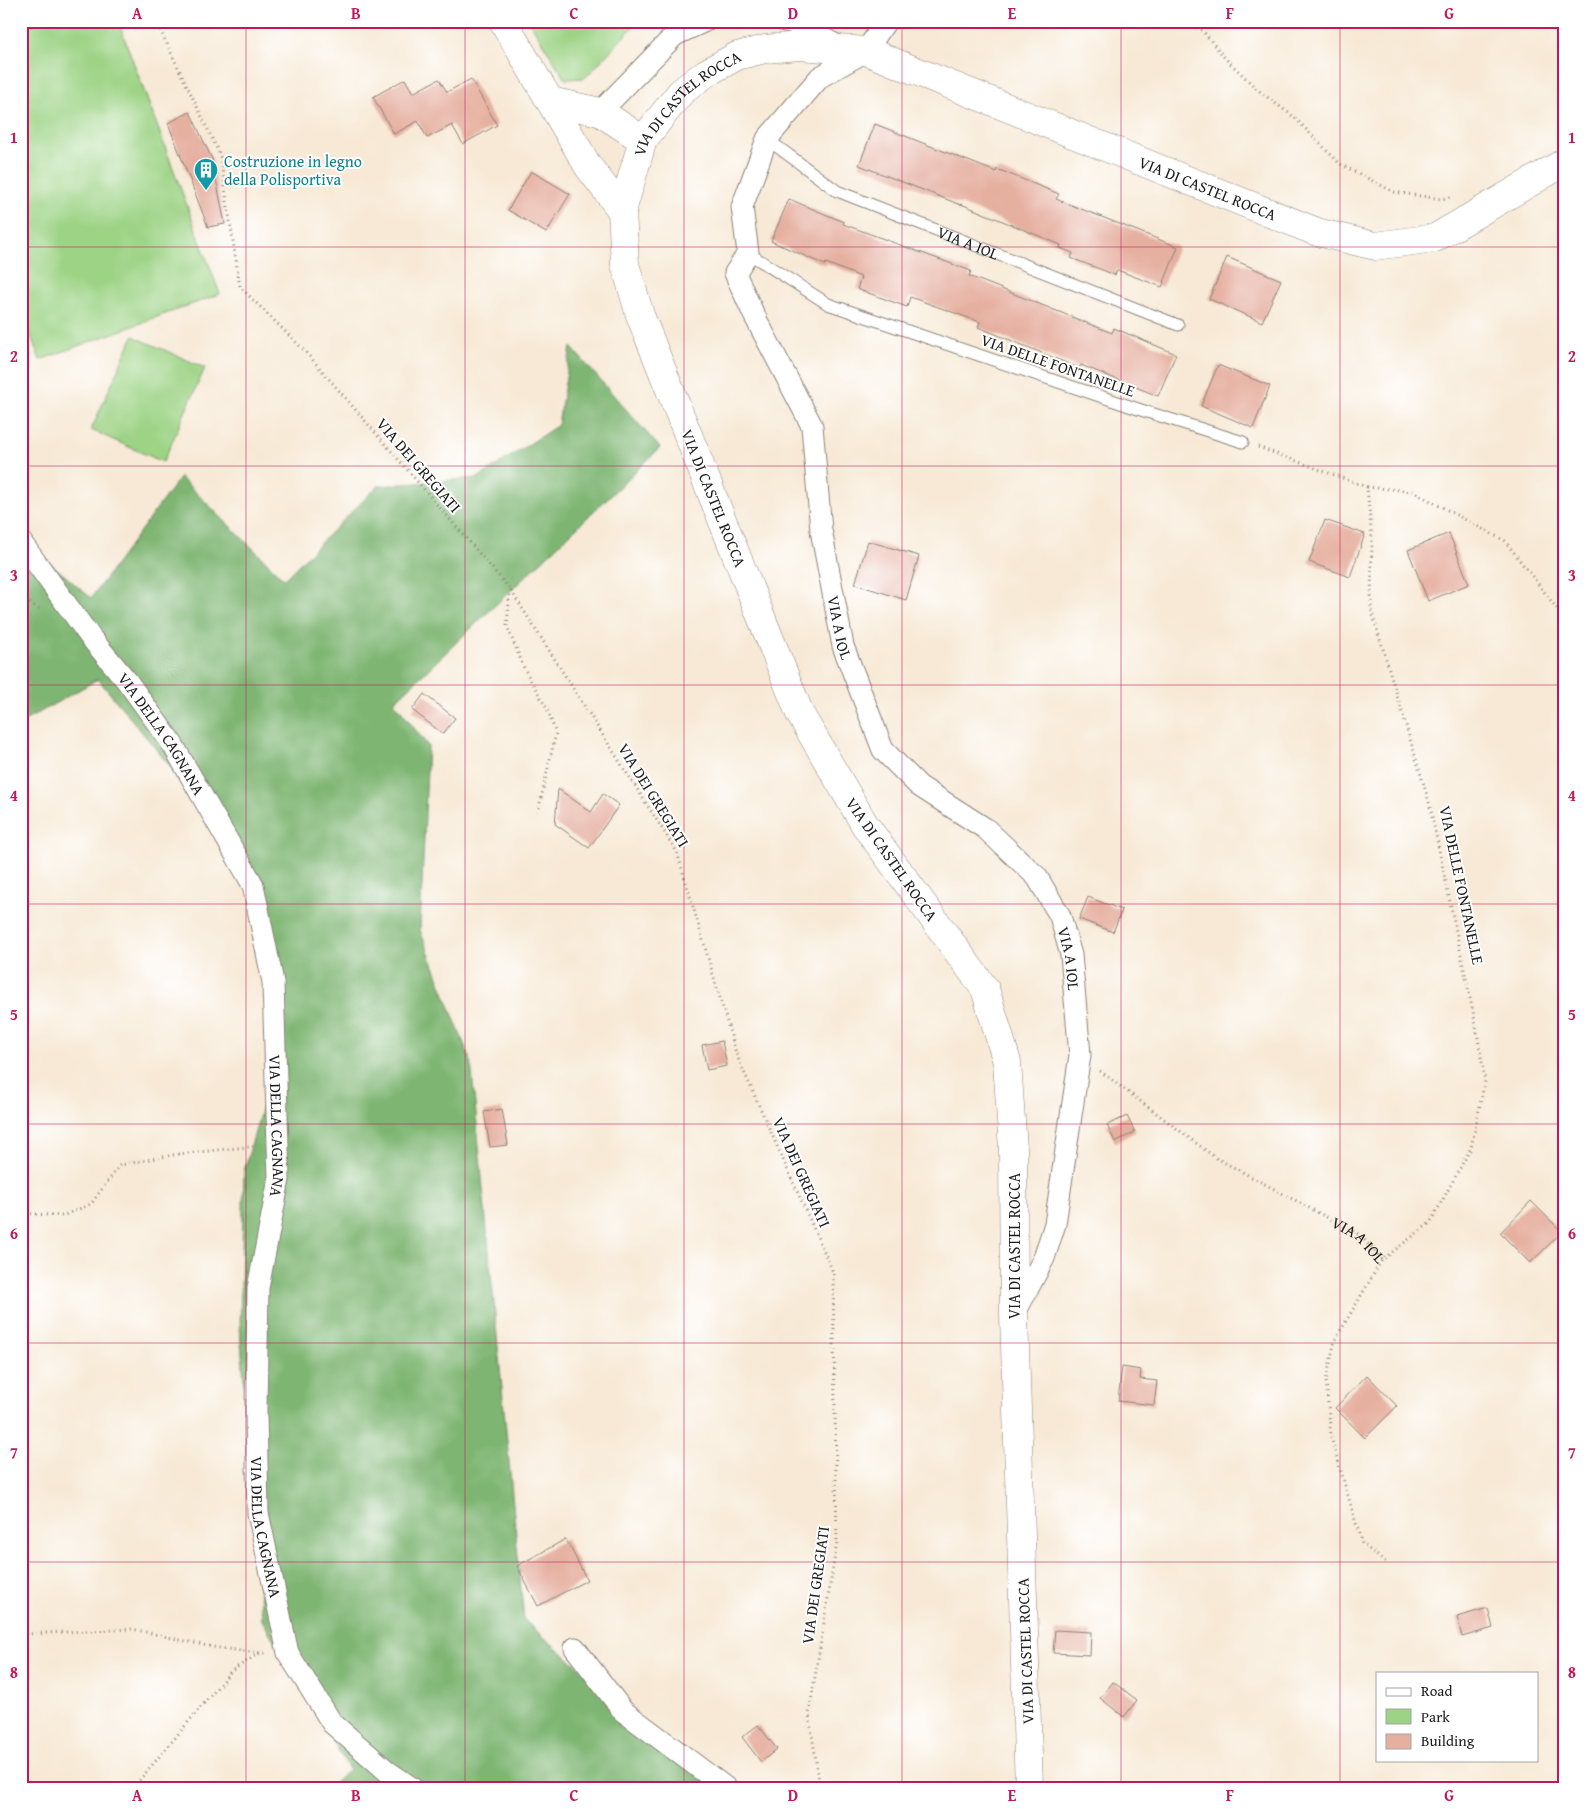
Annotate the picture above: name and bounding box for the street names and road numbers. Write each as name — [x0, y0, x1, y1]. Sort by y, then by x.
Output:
street label: VIA DI CASTEL ROCCA — [627, 44, 745, 159]
street label: VIA DI CASTEL ROCCA — [1135, 150, 1280, 227]
street label: VIA A IOL — [934, 220, 1003, 265]
street label: VIA DELLE FONTANELLE — [978, 327, 1138, 403]
street label: VIA DEI GREGIATI — [371, 412, 467, 518]
street label: VIA DI CASTEL ROCCA — [675, 426, 753, 571]
street label: VIA A IOL — [822, 594, 859, 663]
street label: VIA DELLA CAGNANA — [112, 667, 211, 800]
street label: VIA DEI GREGIATI — [612, 738, 696, 852]
street label: VIA DI CASTEL ROCCA — [840, 792, 944, 926]
street label: VIA DELLE FONTANELLE — [1433, 803, 1491, 967]
street label: VIA A IOL — [1052, 924, 1086, 992]
street label: VIA DELLA CAGNANA — [263, 1054, 291, 1200]
street label: VIA DEI GREGIATI — [767, 1113, 837, 1231]
street label: VIA DI CASTEL ROCCA — [1002, 1172, 1026, 1319]
street label: VIA A IOL — [1327, 1210, 1392, 1269]
street label: VIA DELLA CAGNANA — [245, 1456, 288, 1600]
street label: VIA DEI GREGIATI — [795, 1524, 835, 1645]
street label: VIA DI CASTEL ROCCA — [1010, 1577, 1040, 1725]

